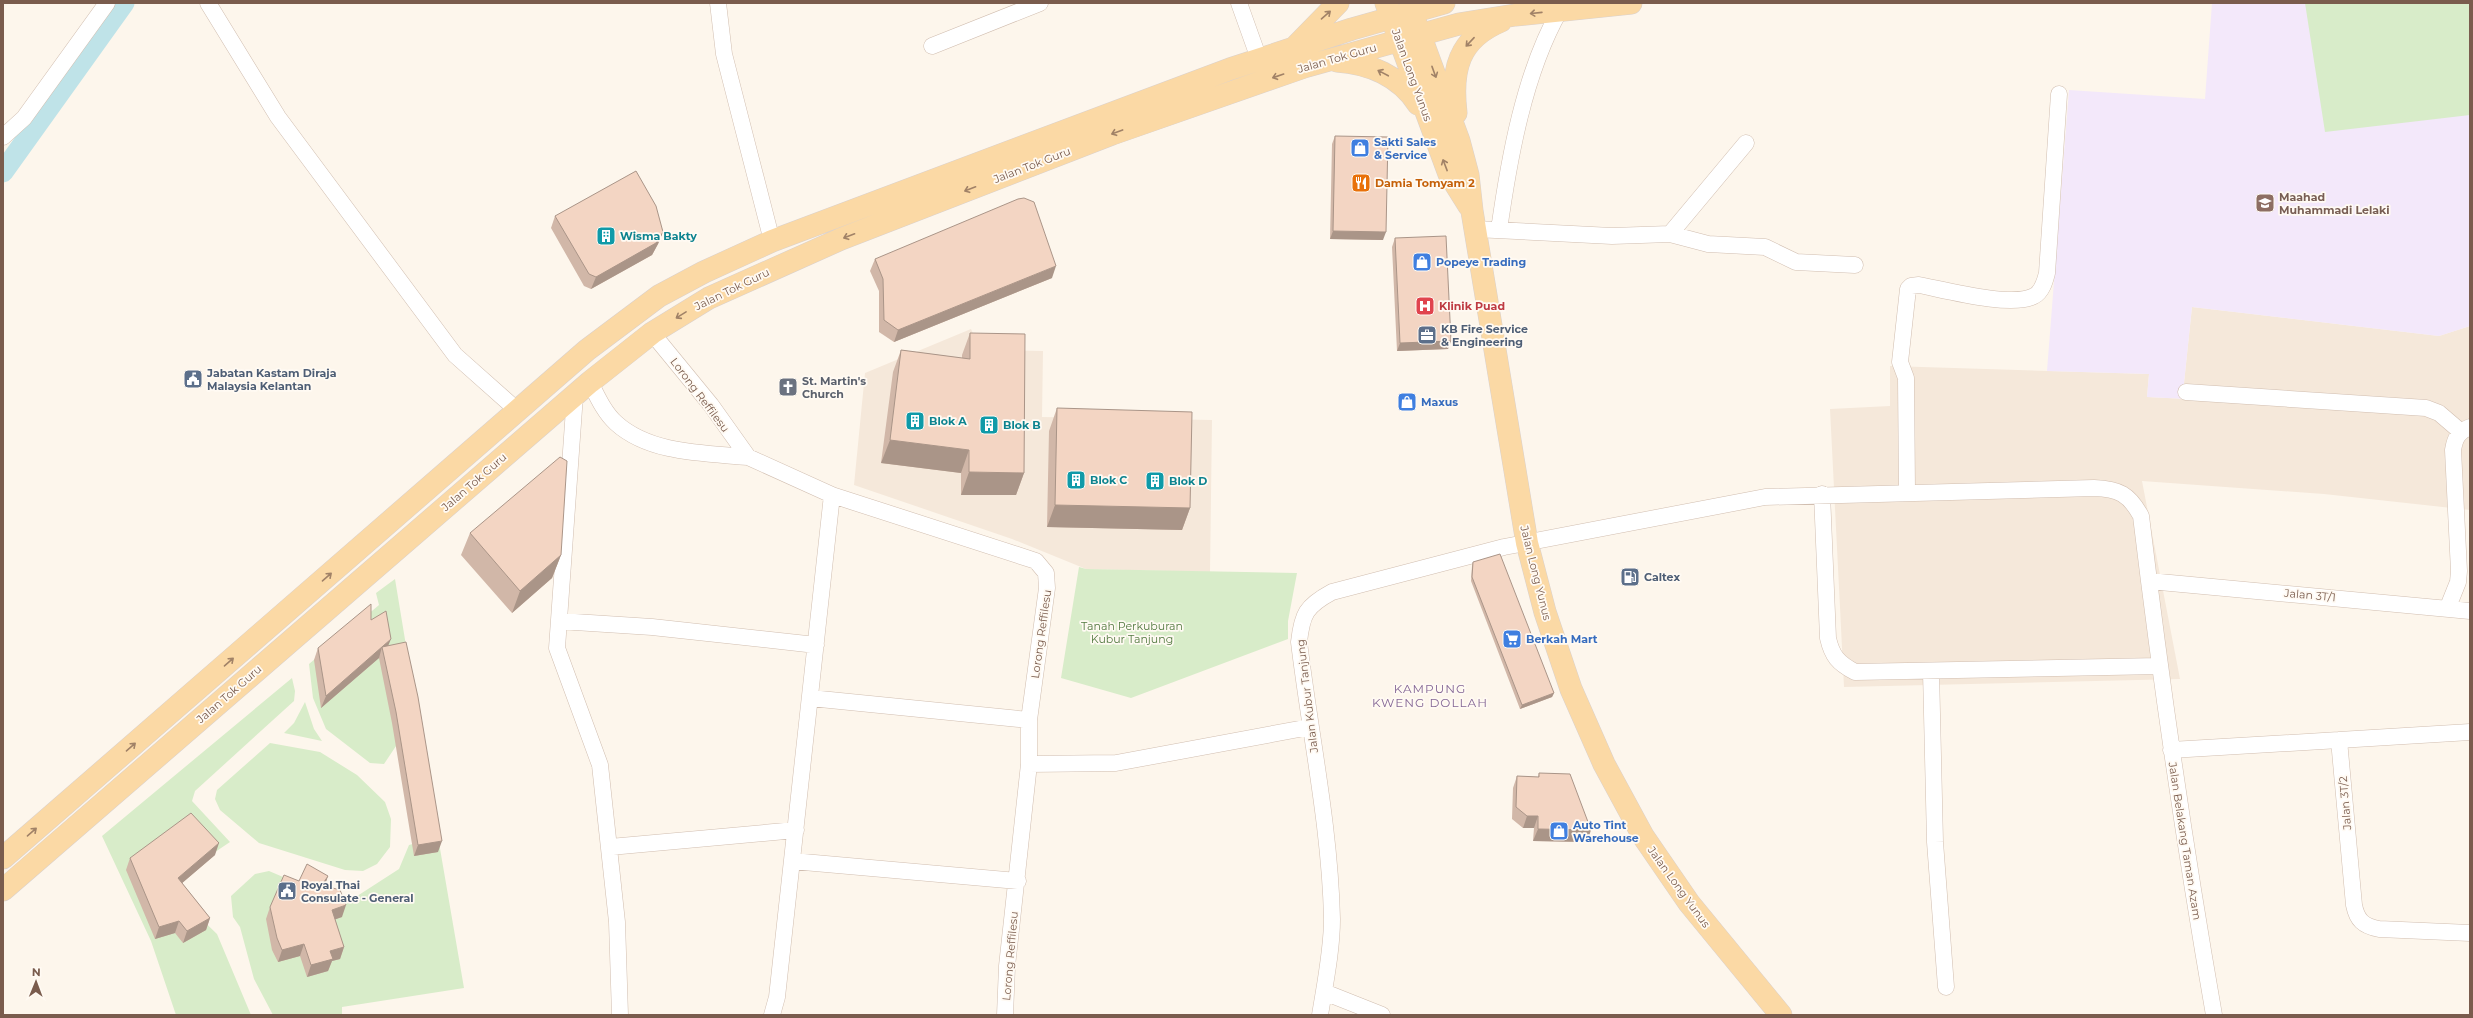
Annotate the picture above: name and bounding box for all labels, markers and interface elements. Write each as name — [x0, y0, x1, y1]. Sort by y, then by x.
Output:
one-way arrow — [1530, 9, 1543, 16]
one-way arrow — [1321, 10, 1331, 20]
street label: Jalan Long Yunus — [1388, 26, 1435, 124]
one-way arrow — [1466, 37, 1475, 47]
street label: Jalan Tok Guru — [1295, 40, 1378, 76]
one-way arrow — [1430, 66, 1438, 78]
one-way arrow — [1377, 69, 1389, 76]
one-way arrow — [1272, 73, 1285, 80]
one-way arrow — [1111, 129, 1124, 136]
place label: Sakti Sales & Service — [1374, 135, 1436, 162]
shop icon: Sakti Sales & Service — [1349, 137, 1371, 159]
street label: Jalan Tok Guru — [990, 144, 1073, 187]
one-way arrow — [1441, 159, 1449, 171]
restaurant icon: Damia Tomyam 2 — [1350, 172, 1372, 194]
place label: Damia Tomyam 2 — [1375, 176, 1475, 190]
one-way arrow — [964, 185, 976, 193]
place label: Maahad Muhammadi Lelaki — [2279, 190, 2390, 217]
school or university icon: Maahad Muhammadi Lelaki — [2254, 192, 2276, 214]
building icon: Wisma Bakty — [595, 225, 617, 247]
place label: Wisma Bakty — [620, 229, 697, 243]
one-way arrow — [843, 233, 855, 240]
shop icon: Popeye Trading — [1411, 251, 1433, 273]
place label: Popeye Trading — [1436, 255, 1526, 269]
street label: Jalan Tok Guru — [691, 265, 772, 314]
hospital icon: Klinik Puad — [1414, 295, 1436, 317]
place label: Klinik Puad — [1439, 299, 1505, 313]
one-way arrow — [675, 312, 687, 320]
place label: KB Fire Service & Engineering — [1441, 322, 1528, 349]
office icon: KB Fire Service & Engineering — [1416, 324, 1438, 346]
street label: Lorong Reffilesu — [667, 355, 733, 435]
place label: Jabatan Kastam Diraja Malaysia Kelantan — [206, 366, 337, 393]
public building icon: Jabatan Kastam Diraja Malaysia Kelantan — [182, 368, 204, 390]
place label: St. Martin's Church — [802, 374, 866, 401]
church icon: St. Martin's Church — [777, 376, 799, 398]
shop icon: Maxus — [1396, 391, 1418, 413]
place label: Maxus — [1421, 395, 1458, 409]
building icon: Blok A — [904, 410, 926, 432]
place label: Blok A — [929, 414, 967, 428]
building icon: Blok B — [978, 414, 1000, 436]
place label: Blok B — [1003, 418, 1041, 432]
street label: Jalan Tok Guru — [438, 450, 509, 515]
building icon: Blok C — [1065, 469, 1087, 491]
building icon: Blok D — [1144, 470, 1166, 492]
place label: Blok C — [1090, 473, 1127, 487]
place label: Blok D — [1169, 474, 1207, 488]
street label: Jalan Long Yunus — [1517, 523, 1555, 622]
fuel station icon: Caltex — [1619, 566, 1641, 588]
place label: Caltex — [1644, 570, 1680, 584]
one-way arrow — [322, 572, 332, 581]
street label: Jalan 3T/1 — [2283, 586, 2337, 604]
street label: Lorong Reffilesu — [1028, 589, 1054, 679]
park label: Tanah Perkuburan Kubur Tanjung — [1081, 619, 1183, 646]
supermarket icon: Berkah Mart — [1501, 628, 1523, 650]
place label: Berkah Mart — [1526, 632, 1598, 646]
street label: Jalan Kubur Tanjung — [1293, 638, 1321, 755]
one-way arrow — [224, 657, 234, 666]
street label: Jalan Tok Guru — [193, 662, 264, 727]
district label: KAMPUNG KWENG DOLLAH — [1372, 681, 1488, 710]
one-way arrow — [125, 743, 135, 752]
street label: Jalan Belakang Taman Azam — [2165, 760, 2204, 921]
street label: Jalan 3T/2 — [2336, 776, 2354, 831]
place label: Auto Tint Warehouse — [1572, 818, 1639, 845]
shop icon: Auto Tint Warehouse — [1548, 820, 1570, 842]
one-way arrow — [27, 828, 38, 837]
street label: Jalan Long Yunus — [1644, 843, 1714, 931]
place label: Royal Thai Consulate - General — [301, 878, 414, 905]
public building icon: Royal Thai Consulate - General — [276, 880, 298, 902]
street label: Lorong Reffilesu — [999, 911, 1021, 1001]
north arrow — [16, 962, 56, 1002]
text: N — [32, 965, 41, 979]

